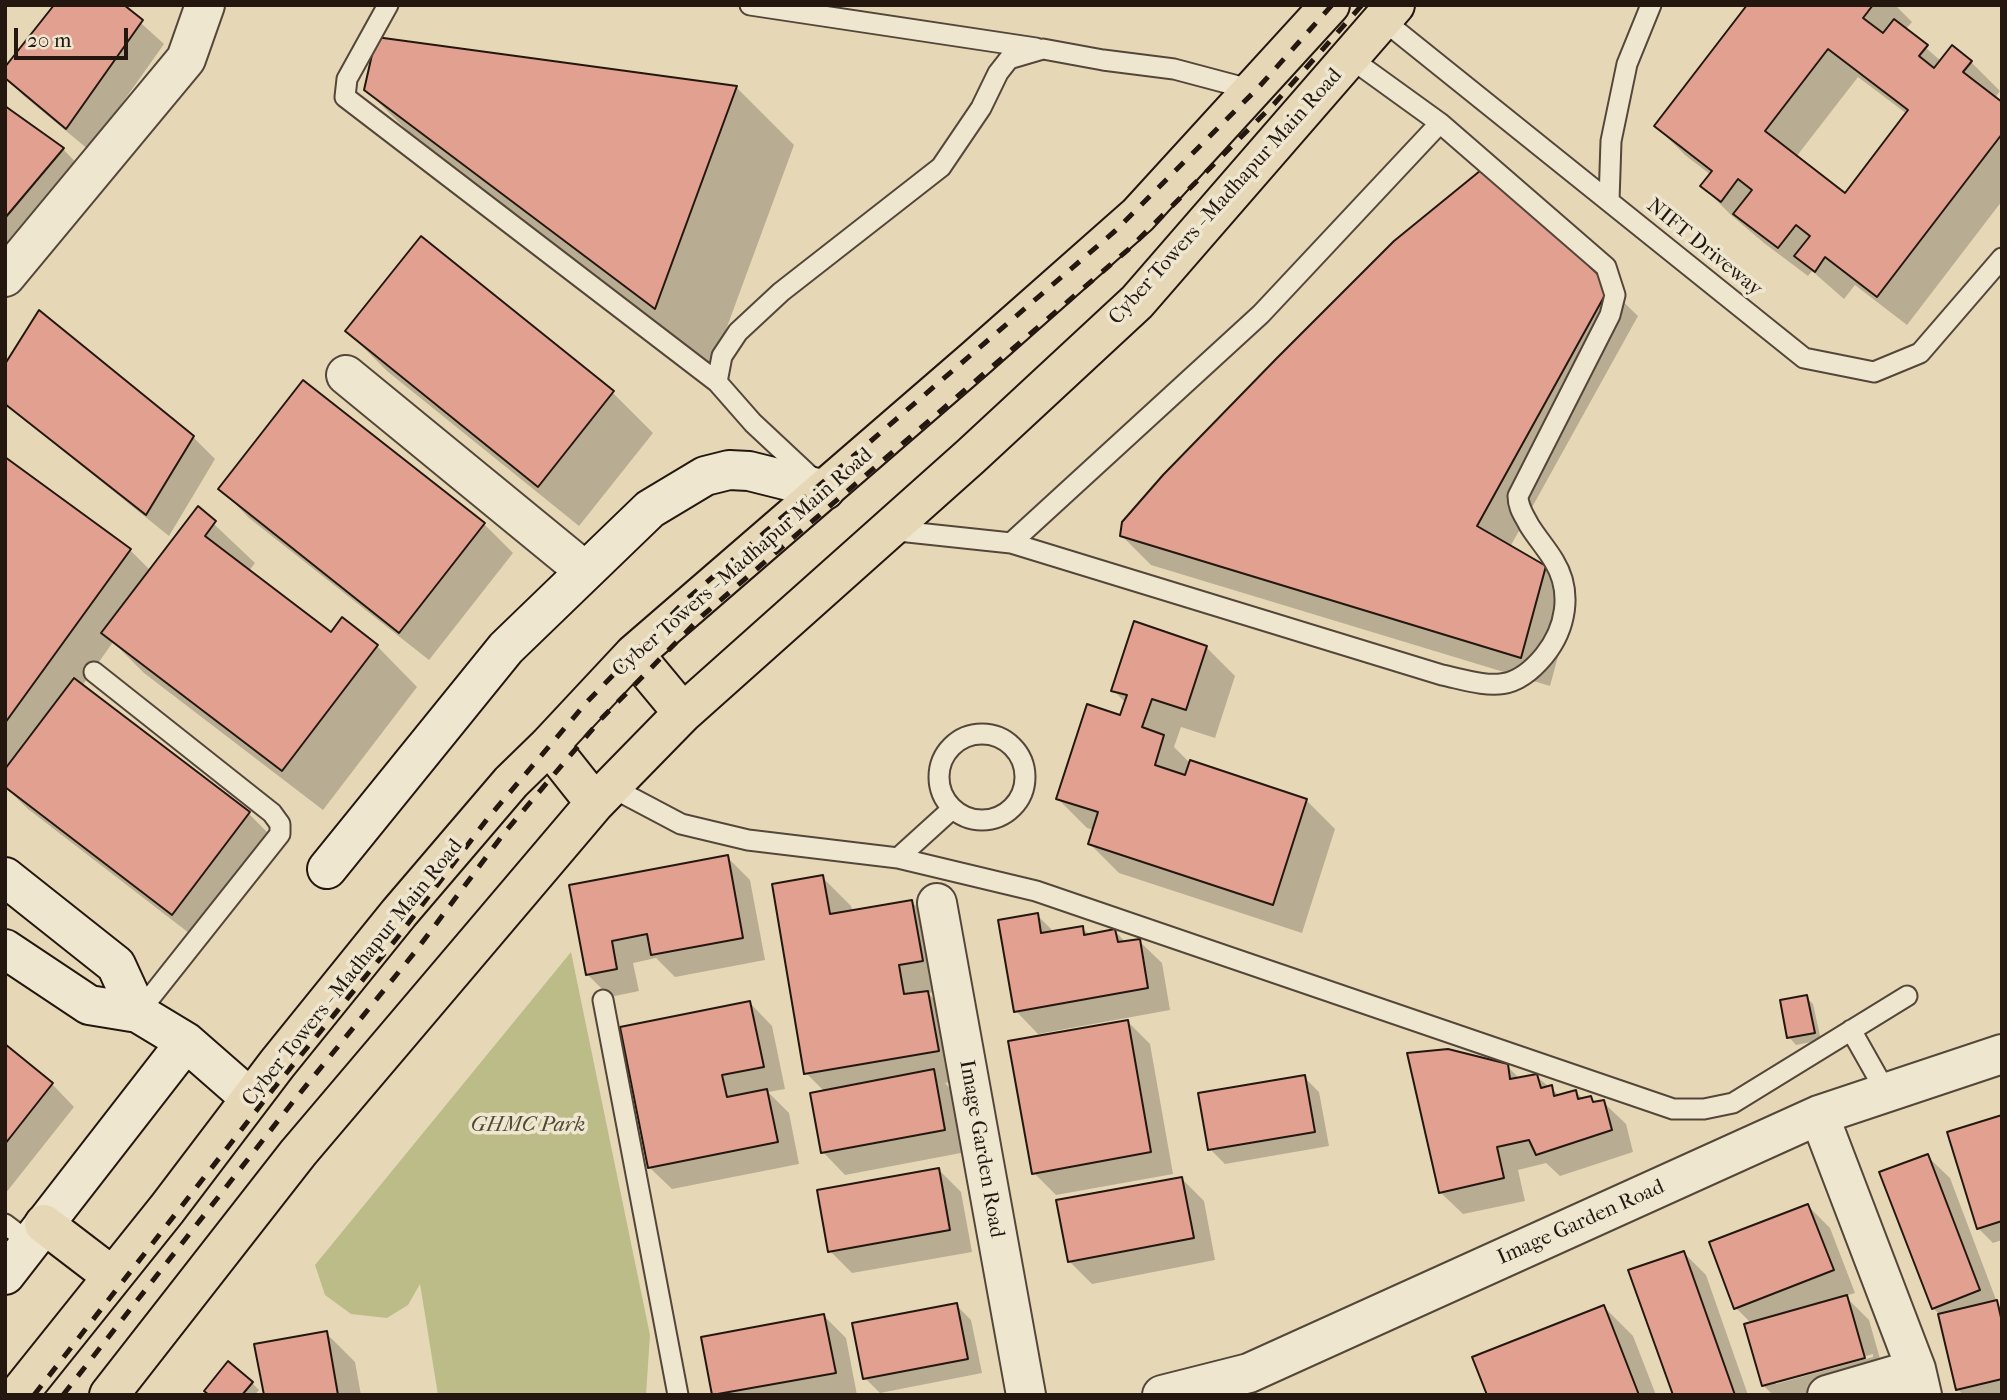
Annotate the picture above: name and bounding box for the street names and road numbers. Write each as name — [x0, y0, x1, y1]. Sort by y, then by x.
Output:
street label: Cyber Towers - Madhapur Main Road — [1104, 64, 1348, 330]
street label: NIFT Driveway — [1641, 194, 1767, 302]
street label: Cyber Towers - Madhapur Main Road — [608, 443, 878, 683]
street label: Cyber Towers - Madhapur Main Road — [237, 834, 469, 1112]
street label: Image Garden Road — [953, 1058, 1009, 1240]
street label: Image Garden Road — [1494, 1175, 1668, 1271]

